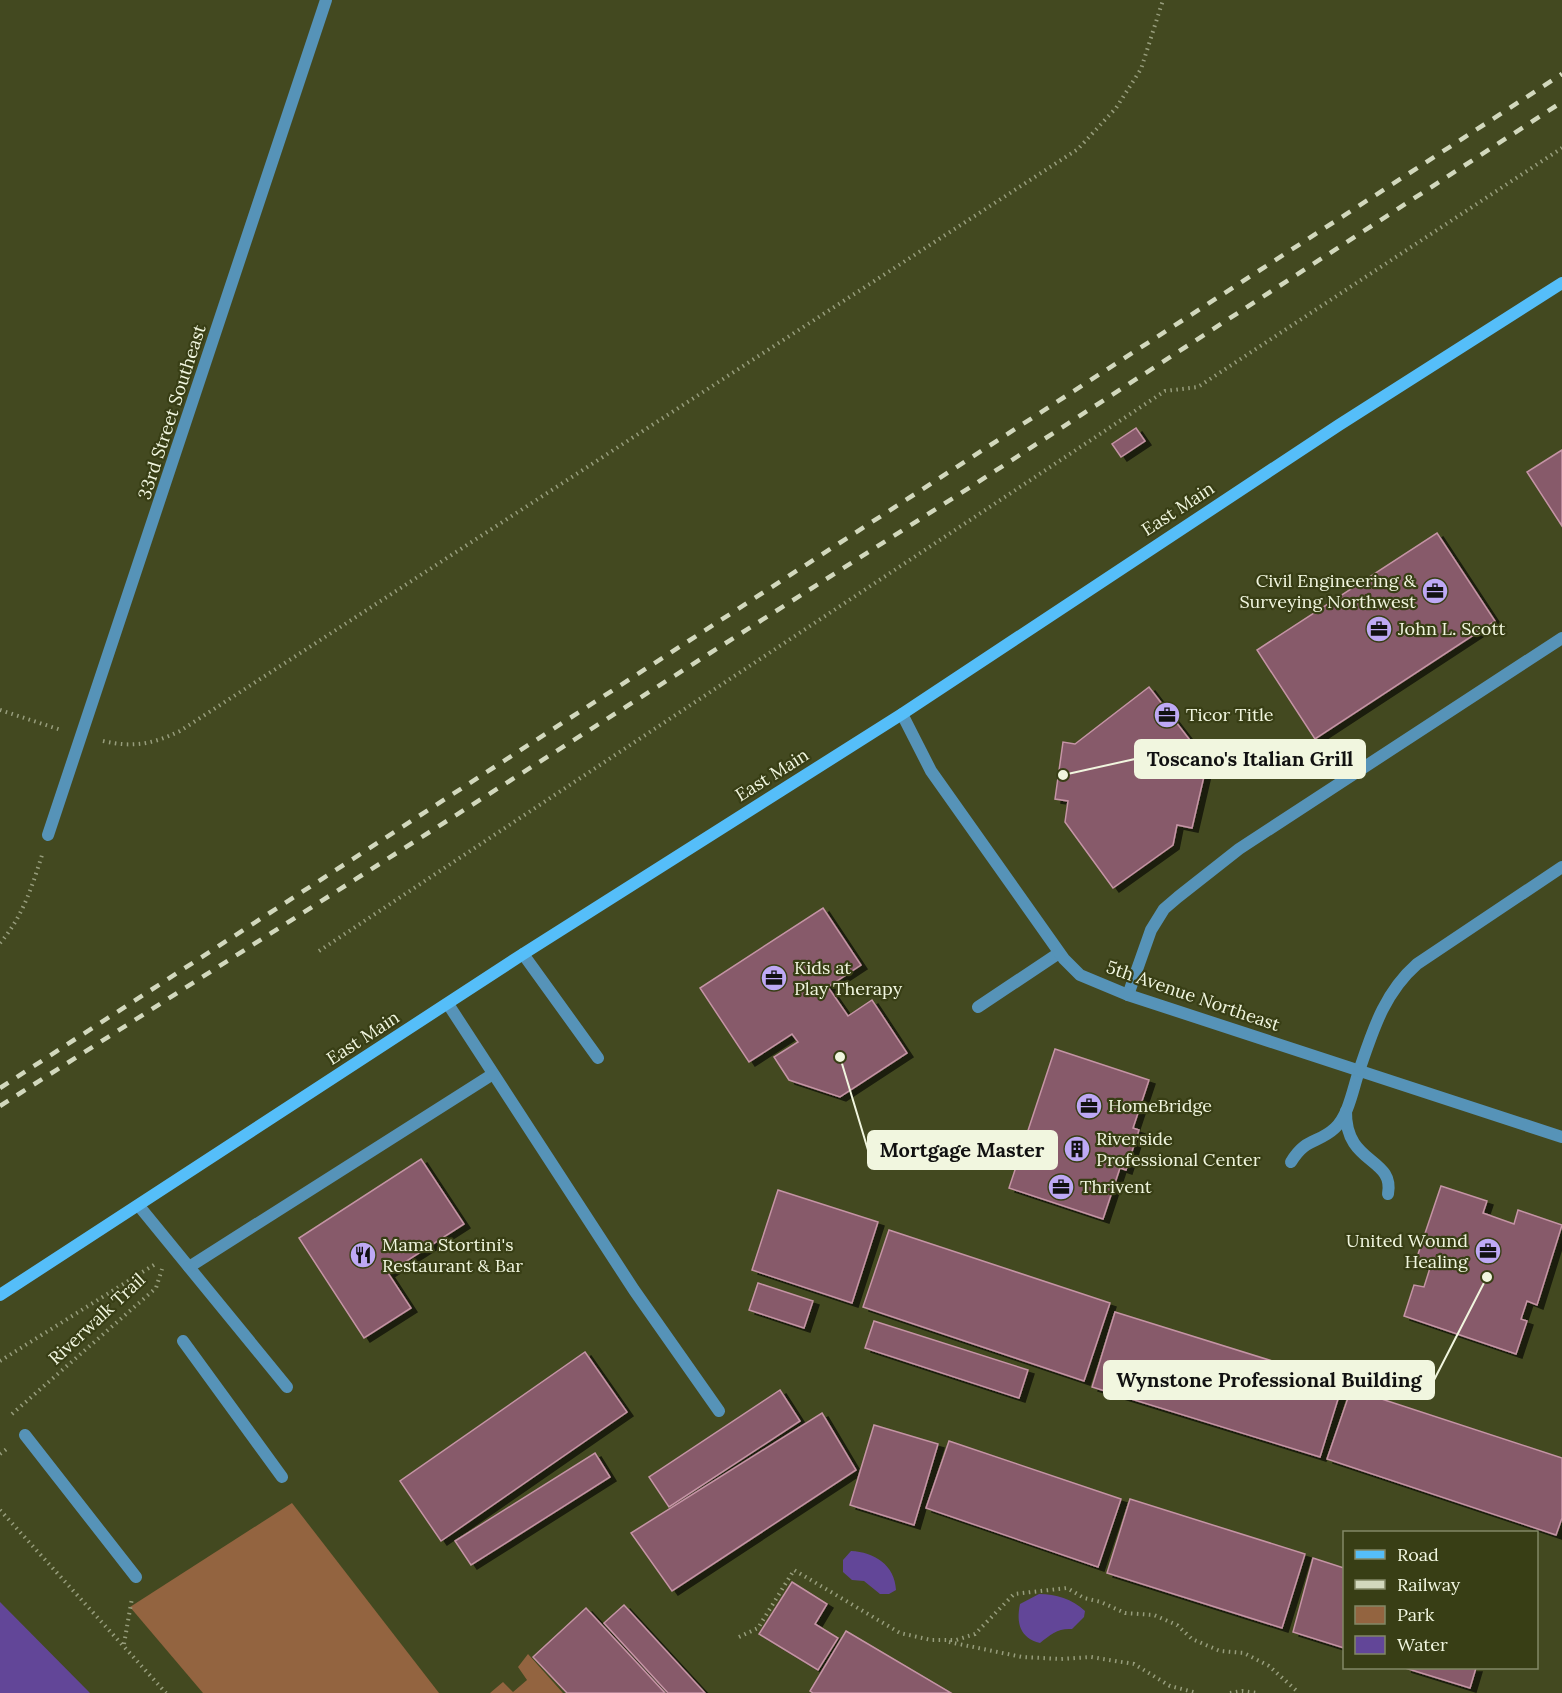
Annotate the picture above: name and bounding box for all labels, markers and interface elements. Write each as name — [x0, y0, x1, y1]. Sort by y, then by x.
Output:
street label: 33rd Street Southeast — [132, 321, 211, 502]
street label: East Main — [1137, 476, 1219, 541]
place label: Civil Engineering & Surveying Northwest — [1239, 569, 1416, 613]
office icon: Civil Engineering & Surveying Northwest — [1420, 576, 1450, 606]
office icon: John L. Scott — [1364, 614, 1394, 644]
place label: John L. Scott — [1397, 617, 1506, 640]
office icon: Ticor Title — [1152, 700, 1182, 730]
place label: Ticor Title — [1186, 703, 1274, 726]
callout: Toscano's Italian Grill — [1135, 740, 1365, 778]
street label: East Main — [731, 743, 813, 806]
text: Toscano's Italian Grill — [1147, 746, 1353, 771]
street label: 5th Avenue Northeast — [1103, 955, 1283, 1036]
place label: Kids at Play Therapy — [794, 956, 903, 1000]
office icon: Kids at Play Therapy — [759, 963, 789, 993]
street label: East Main — [322, 1005, 404, 1070]
office icon: HomeBridge — [1074, 1091, 1104, 1121]
place label: HomeBridge — [1108, 1094, 1212, 1117]
place label: Riverside Professional Center — [1096, 1127, 1261, 1171]
callout: Mortgage Master — [868, 1131, 1057, 1169]
building icon: Riverside Professional Center — [1062, 1134, 1092, 1164]
text: Mortgage Master — [880, 1137, 1045, 1162]
office icon: Thrivent — [1046, 1172, 1076, 1202]
place label: Thrivent — [1080, 1175, 1152, 1198]
place label: United Wound Healing — [1346, 1229, 1469, 1273]
place label: Mama Stortini's Restaurant & Bar — [382, 1233, 523, 1277]
office icon: United Wound Healing — [1473, 1236, 1503, 1266]
restaurant icon: Mama Stortini's Restaurant & Bar — [348, 1240, 378, 1270]
street label: Riverwalk Trail — [43, 1268, 150, 1369]
callout: Wynstone Professional Building — [1104, 1361, 1434, 1399]
text: Wynstone Professional Building — [1116, 1367, 1423, 1392]
legend — [1343, 1531, 1538, 1669]
text: Road — [1397, 1543, 1439, 1566]
text: Railway — [1397, 1573, 1461, 1596]
text: Park — [1397, 1603, 1435, 1626]
text: Water — [1397, 1633, 1448, 1656]

